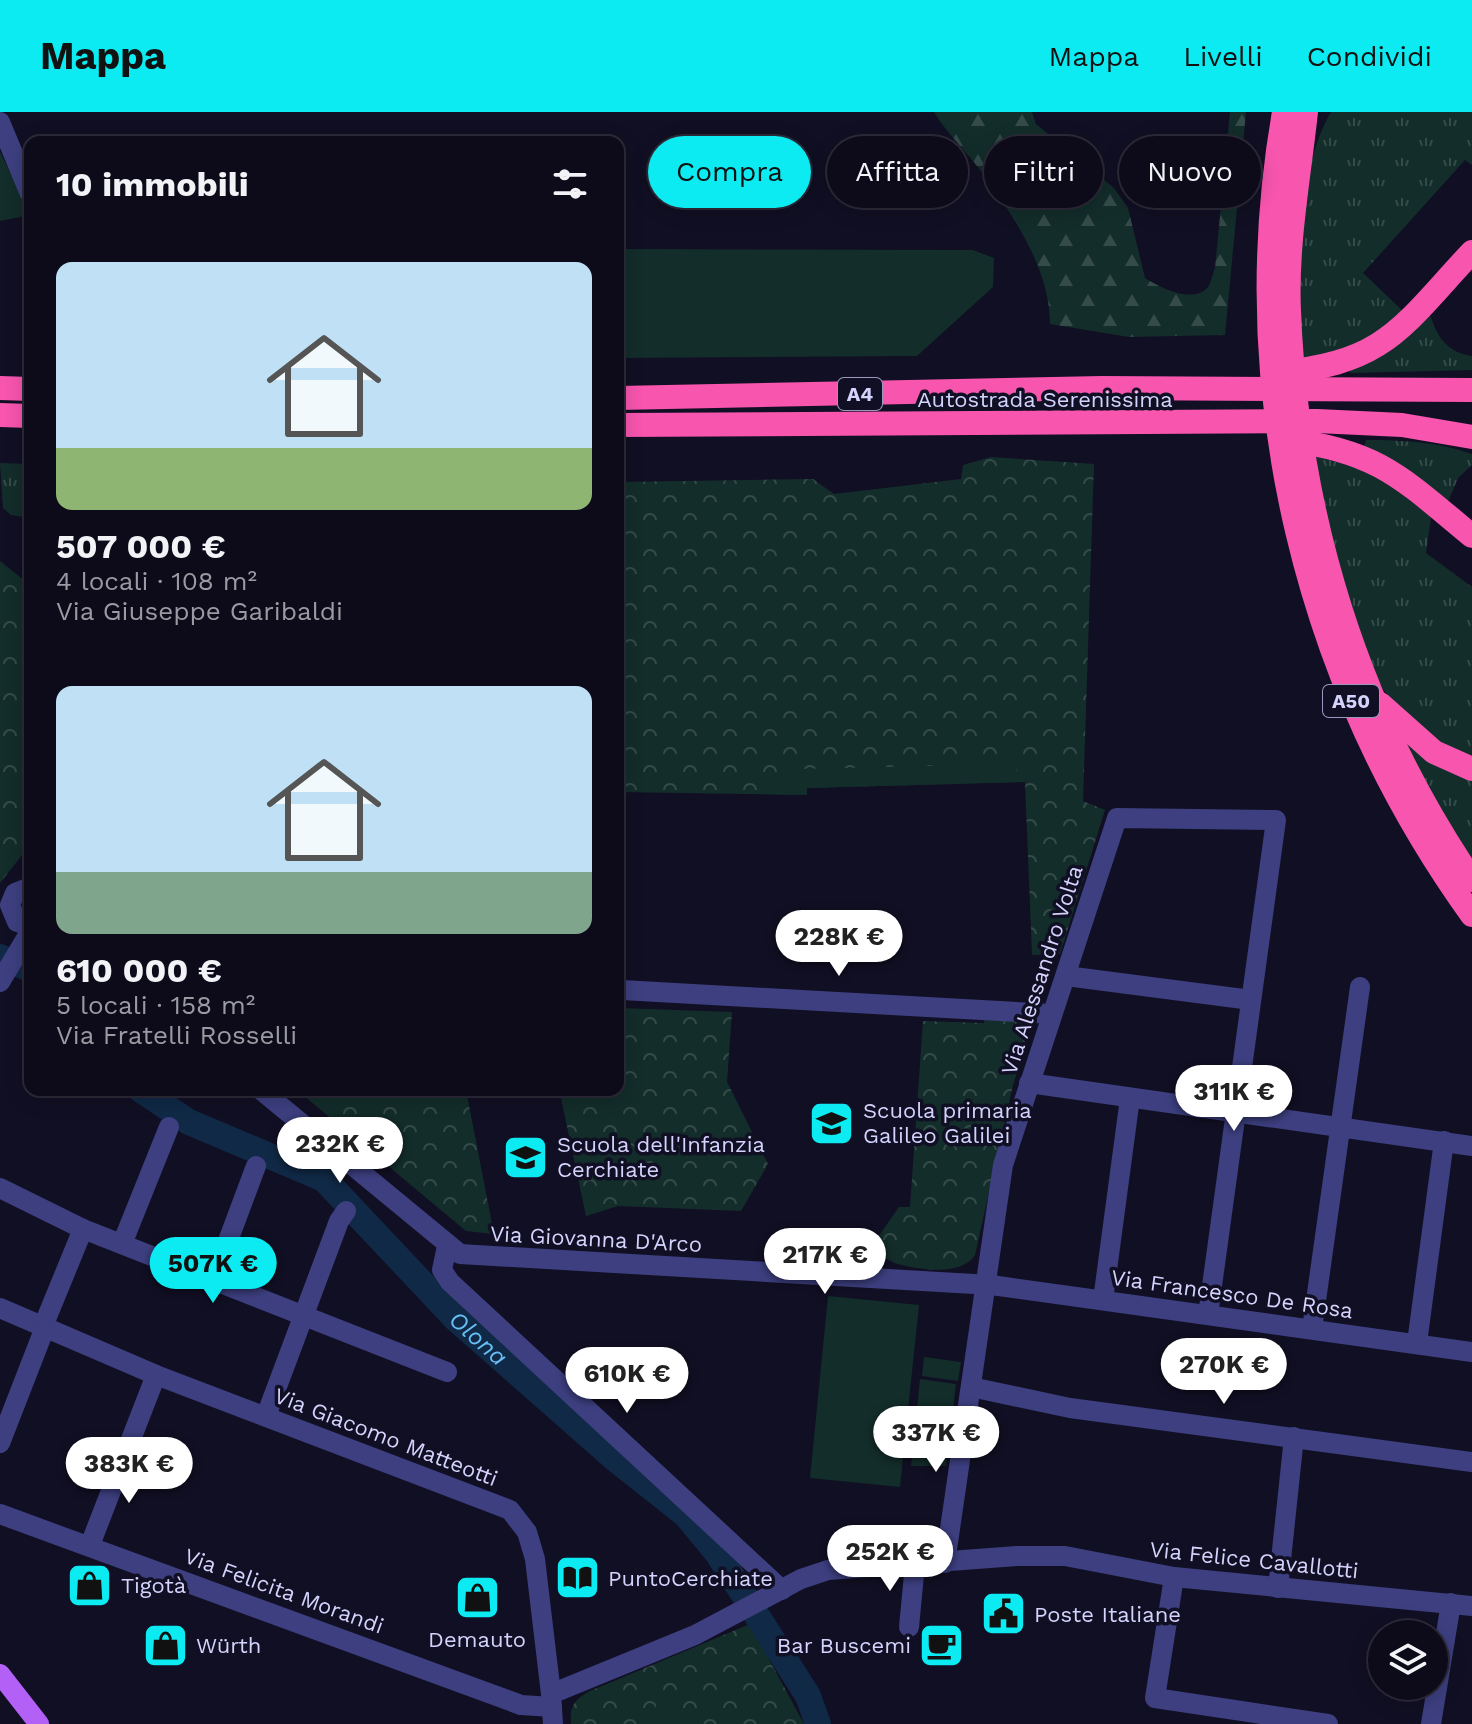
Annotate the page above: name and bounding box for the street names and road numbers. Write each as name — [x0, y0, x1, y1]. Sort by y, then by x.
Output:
road number: A4 — [838, 378, 882, 410]
street label: Autostrada Serenissima — [917, 387, 1173, 412]
road number: A50 — [1323, 685, 1379, 717]
street label: Via Alessandro Volta — [996, 862, 1088, 1078]
street label: Via Giovanna D'Arco — [489, 1221, 703, 1257]
street label: Via Francesco De Rosa — [1109, 1265, 1355, 1323]
street label: Via Giacomo Matteotti — [271, 1383, 501, 1491]
street label: Via Felice Cavallotti — [1148, 1537, 1360, 1583]
street label: Via Felicita Morandi — [181, 1543, 387, 1639]

